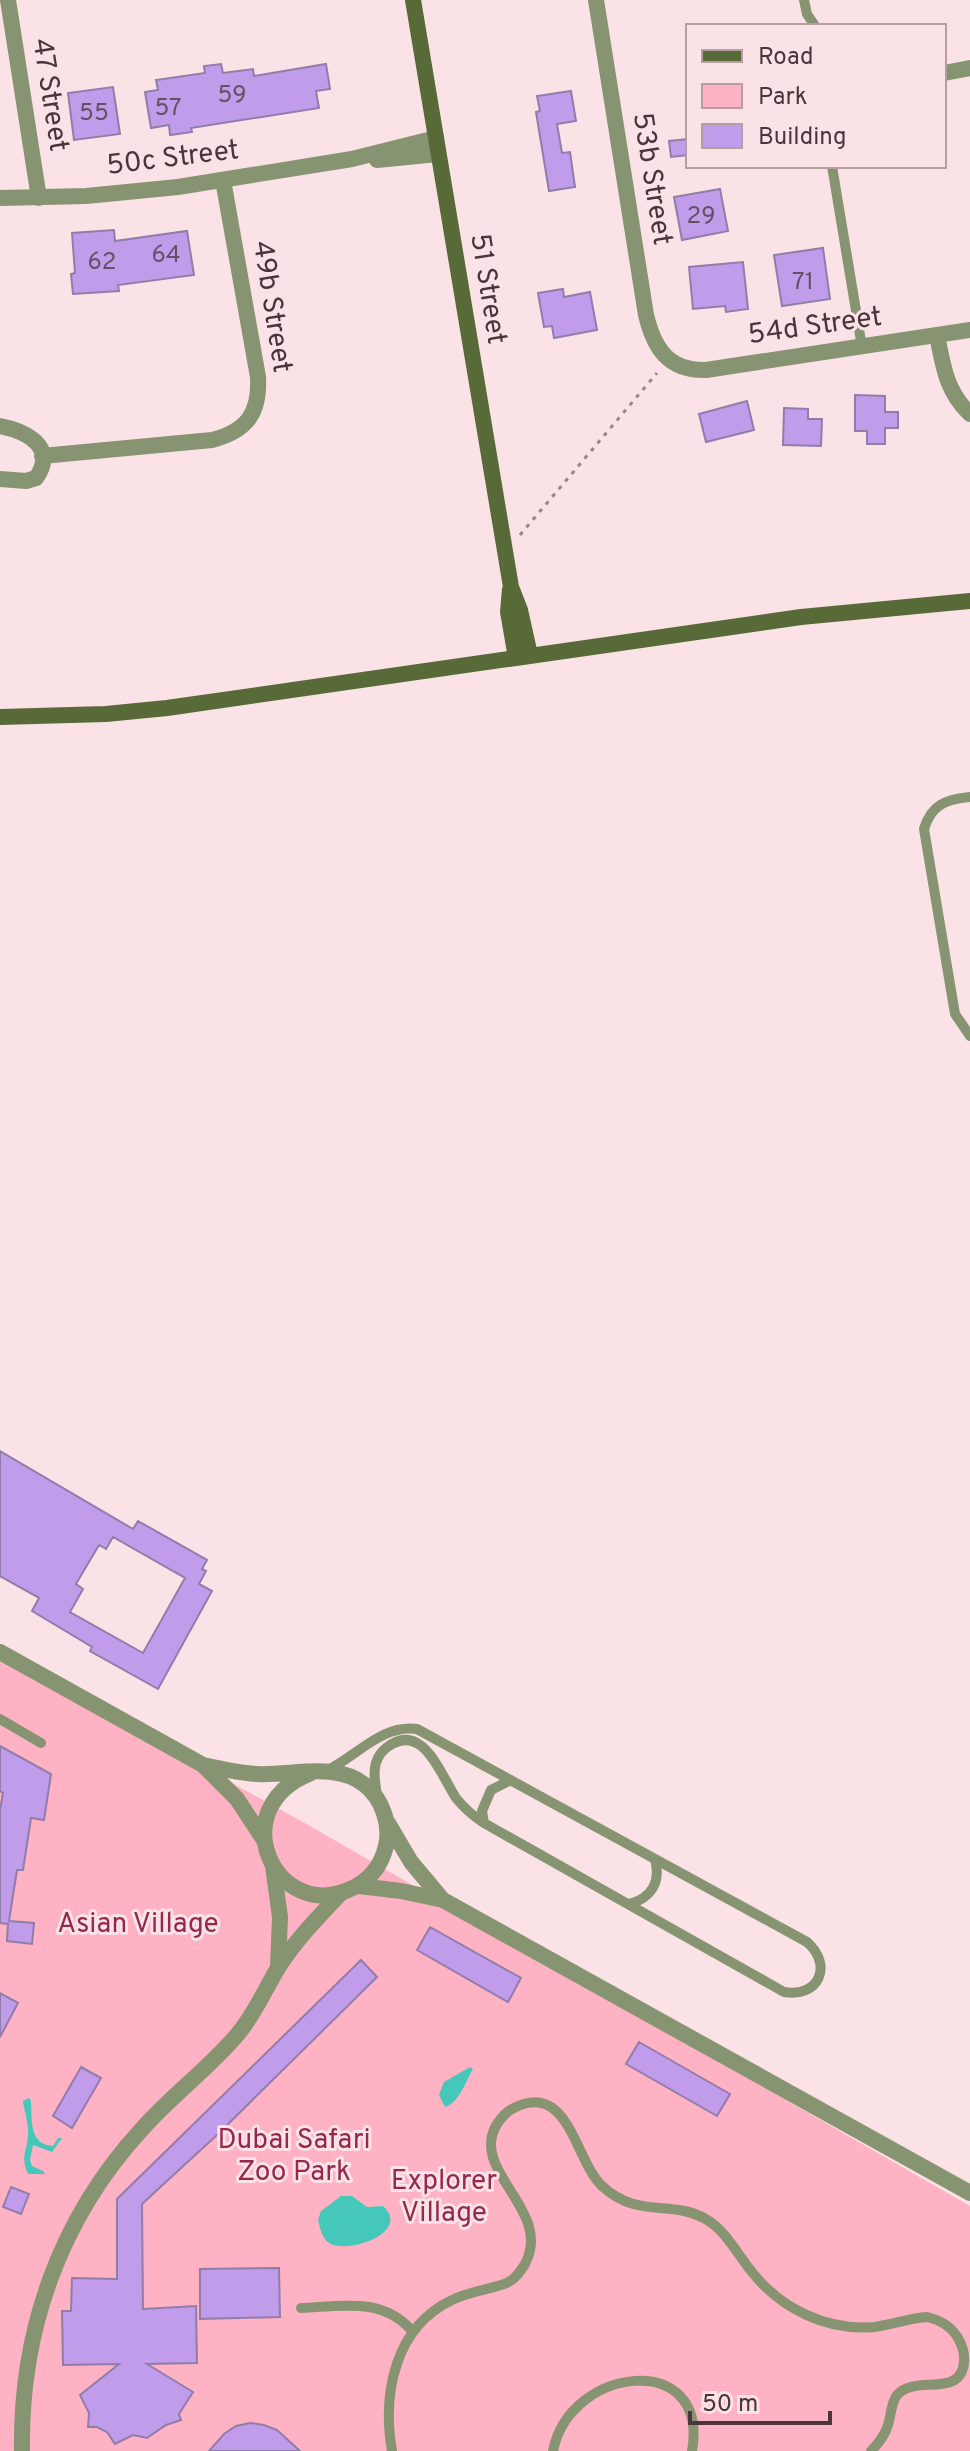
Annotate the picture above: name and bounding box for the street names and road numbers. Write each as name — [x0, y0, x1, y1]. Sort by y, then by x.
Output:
street label: 47 Street — [22, 36, 76, 154]
street label: 53b Street — [623, 110, 679, 248]
street label: 50c Street — [105, 133, 241, 185]
street label: 51 Street — [461, 231, 513, 347]
street label: 49b Street — [243, 238, 299, 376]
street label: 54d Street — [746, 300, 884, 354]

